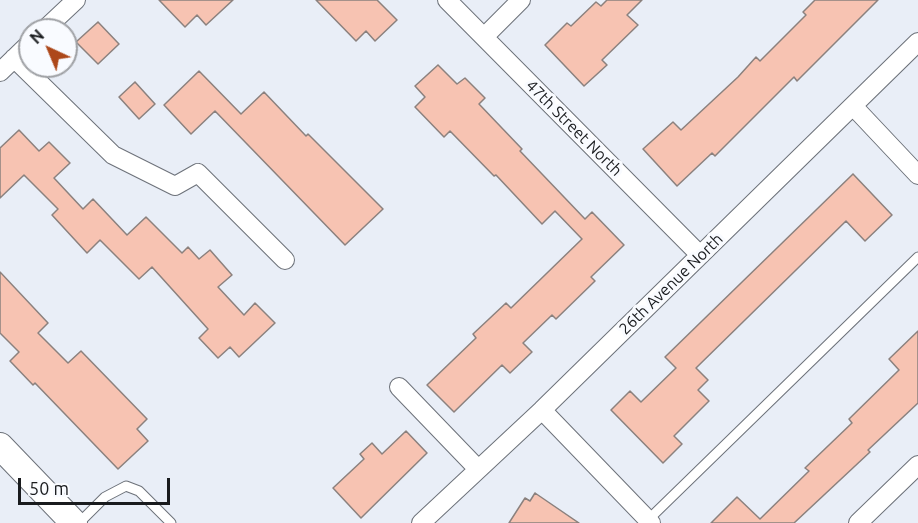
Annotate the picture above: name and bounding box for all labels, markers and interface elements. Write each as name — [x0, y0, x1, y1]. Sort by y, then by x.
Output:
north arrow — [18, 18, 78, 78]
text: N — [26, 26, 47, 47]
street label: 47th Street North — [522, 76, 626, 180]
street label: 26th Avenue North — [615, 230, 727, 338]
scale bar — [21, 466, 172, 504]
text: 50 m — [29, 478, 69, 498]

